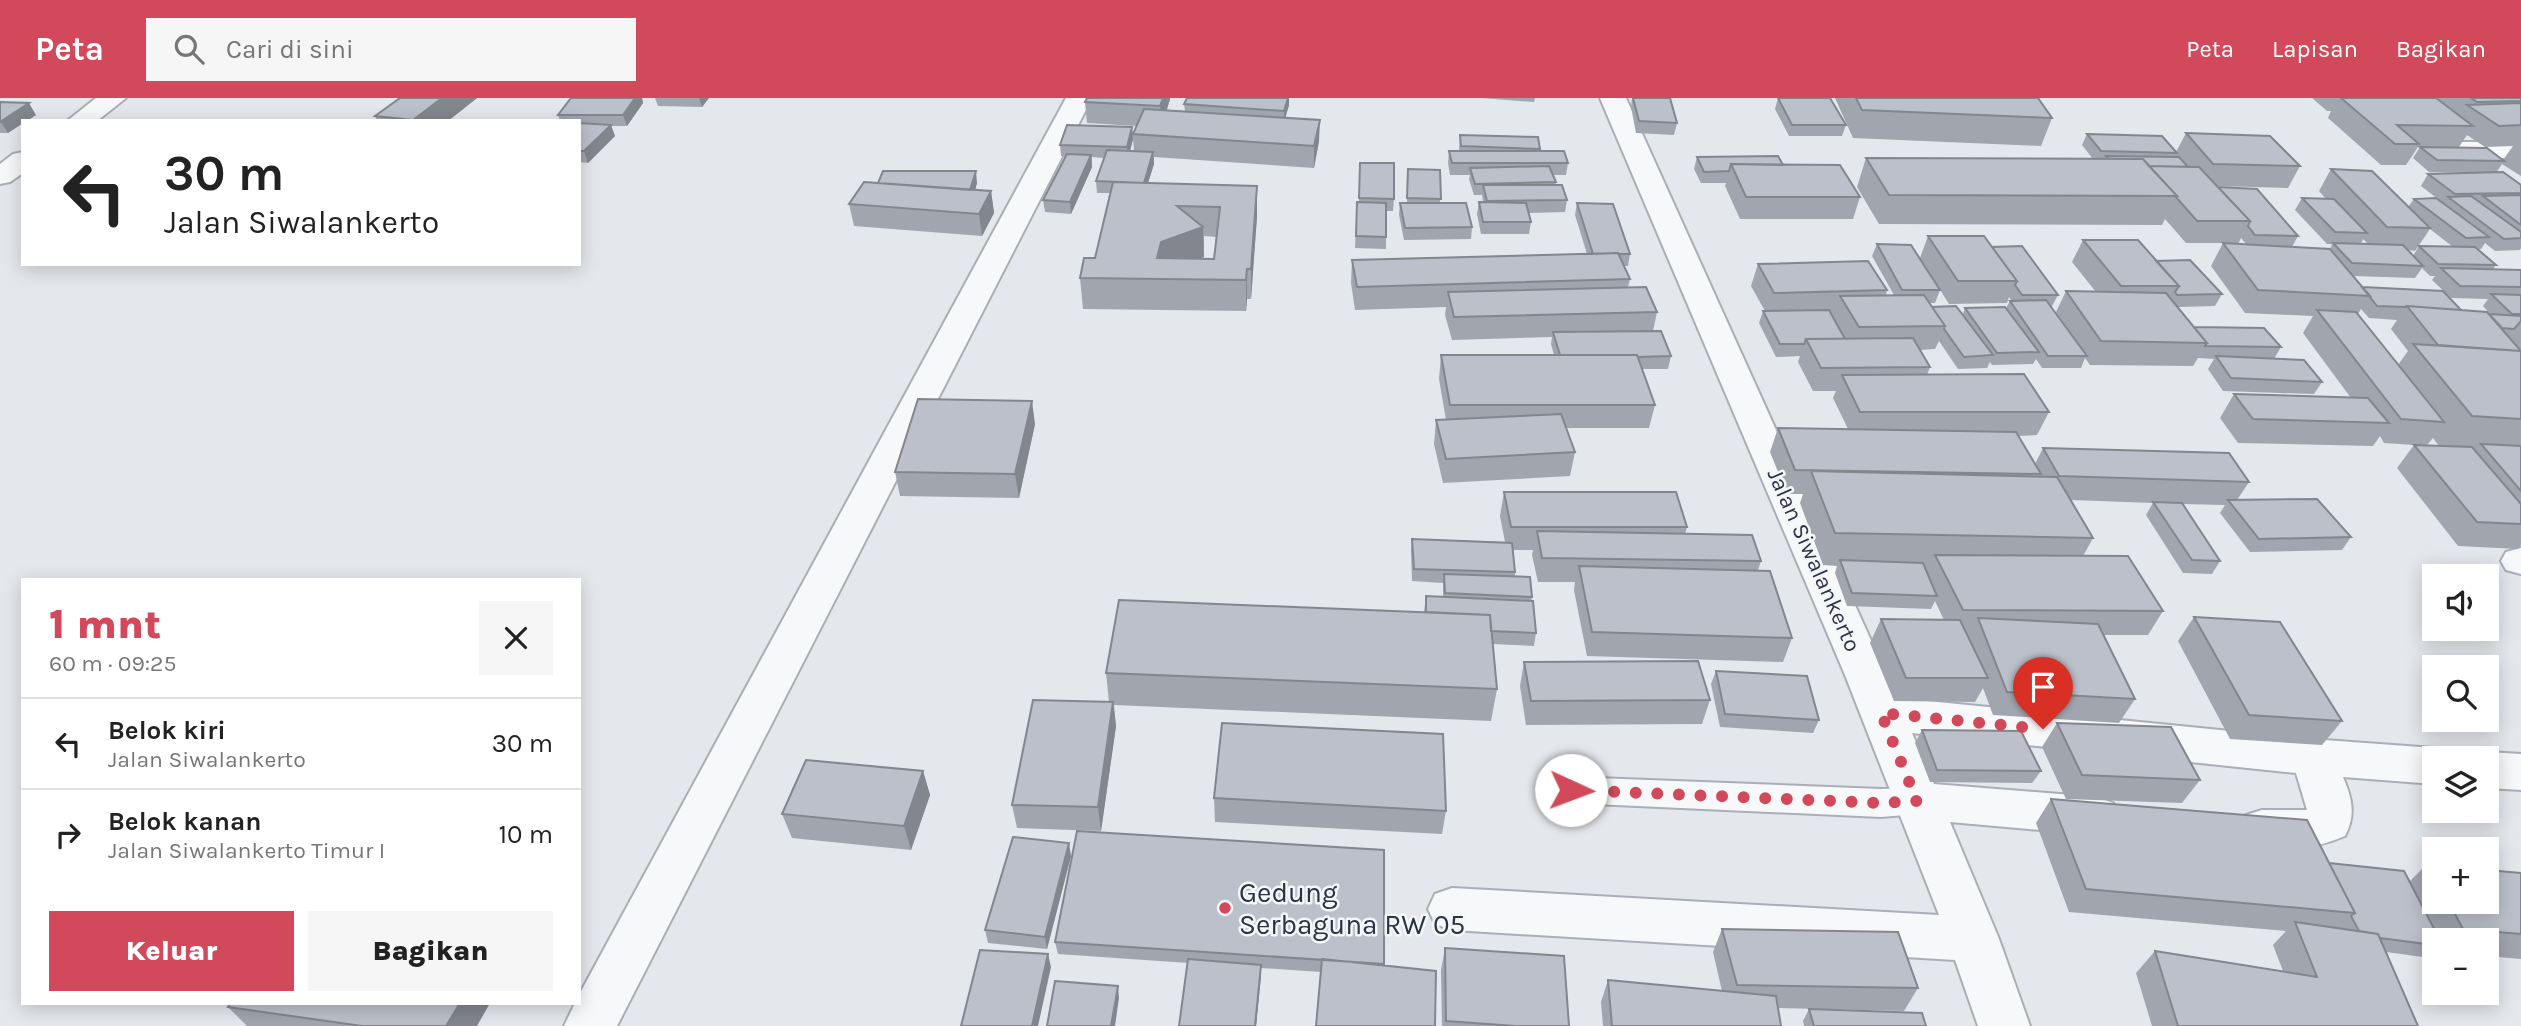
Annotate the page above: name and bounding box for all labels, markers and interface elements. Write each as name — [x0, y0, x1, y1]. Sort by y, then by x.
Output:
search box — [146, 18, 636, 81]
text: Peta — [35, 30, 104, 68]
icon: search — [170, 30, 208, 68]
text: Cari di sini — [226, 34, 354, 65]
text: Peta — [2186, 35, 2234, 63]
text: Lapisan — [2272, 35, 2358, 63]
text: Bagikan — [2396, 35, 2486, 63]
text: 30 m — [164, 145, 284, 202]
icon: left — [49, 147, 140, 238]
text: Jalan Siwalankerto — [164, 204, 439, 241]
street label: Jalan Siwalankerto — [1761, 464, 1867, 656]
map controls — [2422, 564, 2499, 1005]
button: sound — [2422, 564, 2499, 641]
text: 1 mnt — [49, 599, 161, 649]
button: close — [479, 601, 553, 675]
text: 60 m · 09:25 — [49, 650, 176, 677]
button: search — [2422, 655, 2499, 732]
pin — [2013, 657, 2073, 729]
icon: arrive — [2024, 668, 2062, 706]
text: Belok kiri — [108, 715, 226, 746]
icon: left — [49, 725, 87, 763]
text: 30 m — [492, 728, 553, 759]
text: Jalan Siwalankerto — [108, 746, 306, 773]
button: layers — [2422, 746, 2499, 823]
position arrow — [1534, 753, 1608, 827]
text: Belok kanan — [108, 806, 261, 837]
icon: right — [49, 816, 87, 854]
text: 10 m — [498, 819, 553, 850]
text: Jalan Siwalankerto Timur I — [108, 837, 385, 864]
button: + — [2422, 837, 2499, 914]
place label: Gedung Serbaguna RW 05 — [1239, 876, 1465, 941]
marker: Gedung Serbaguna RW 05 — [1217, 900, 1233, 916]
button: Keluar — [49, 911, 294, 991]
button: Bagikan — [308, 911, 553, 991]
button: − — [2422, 928, 2499, 1005]

